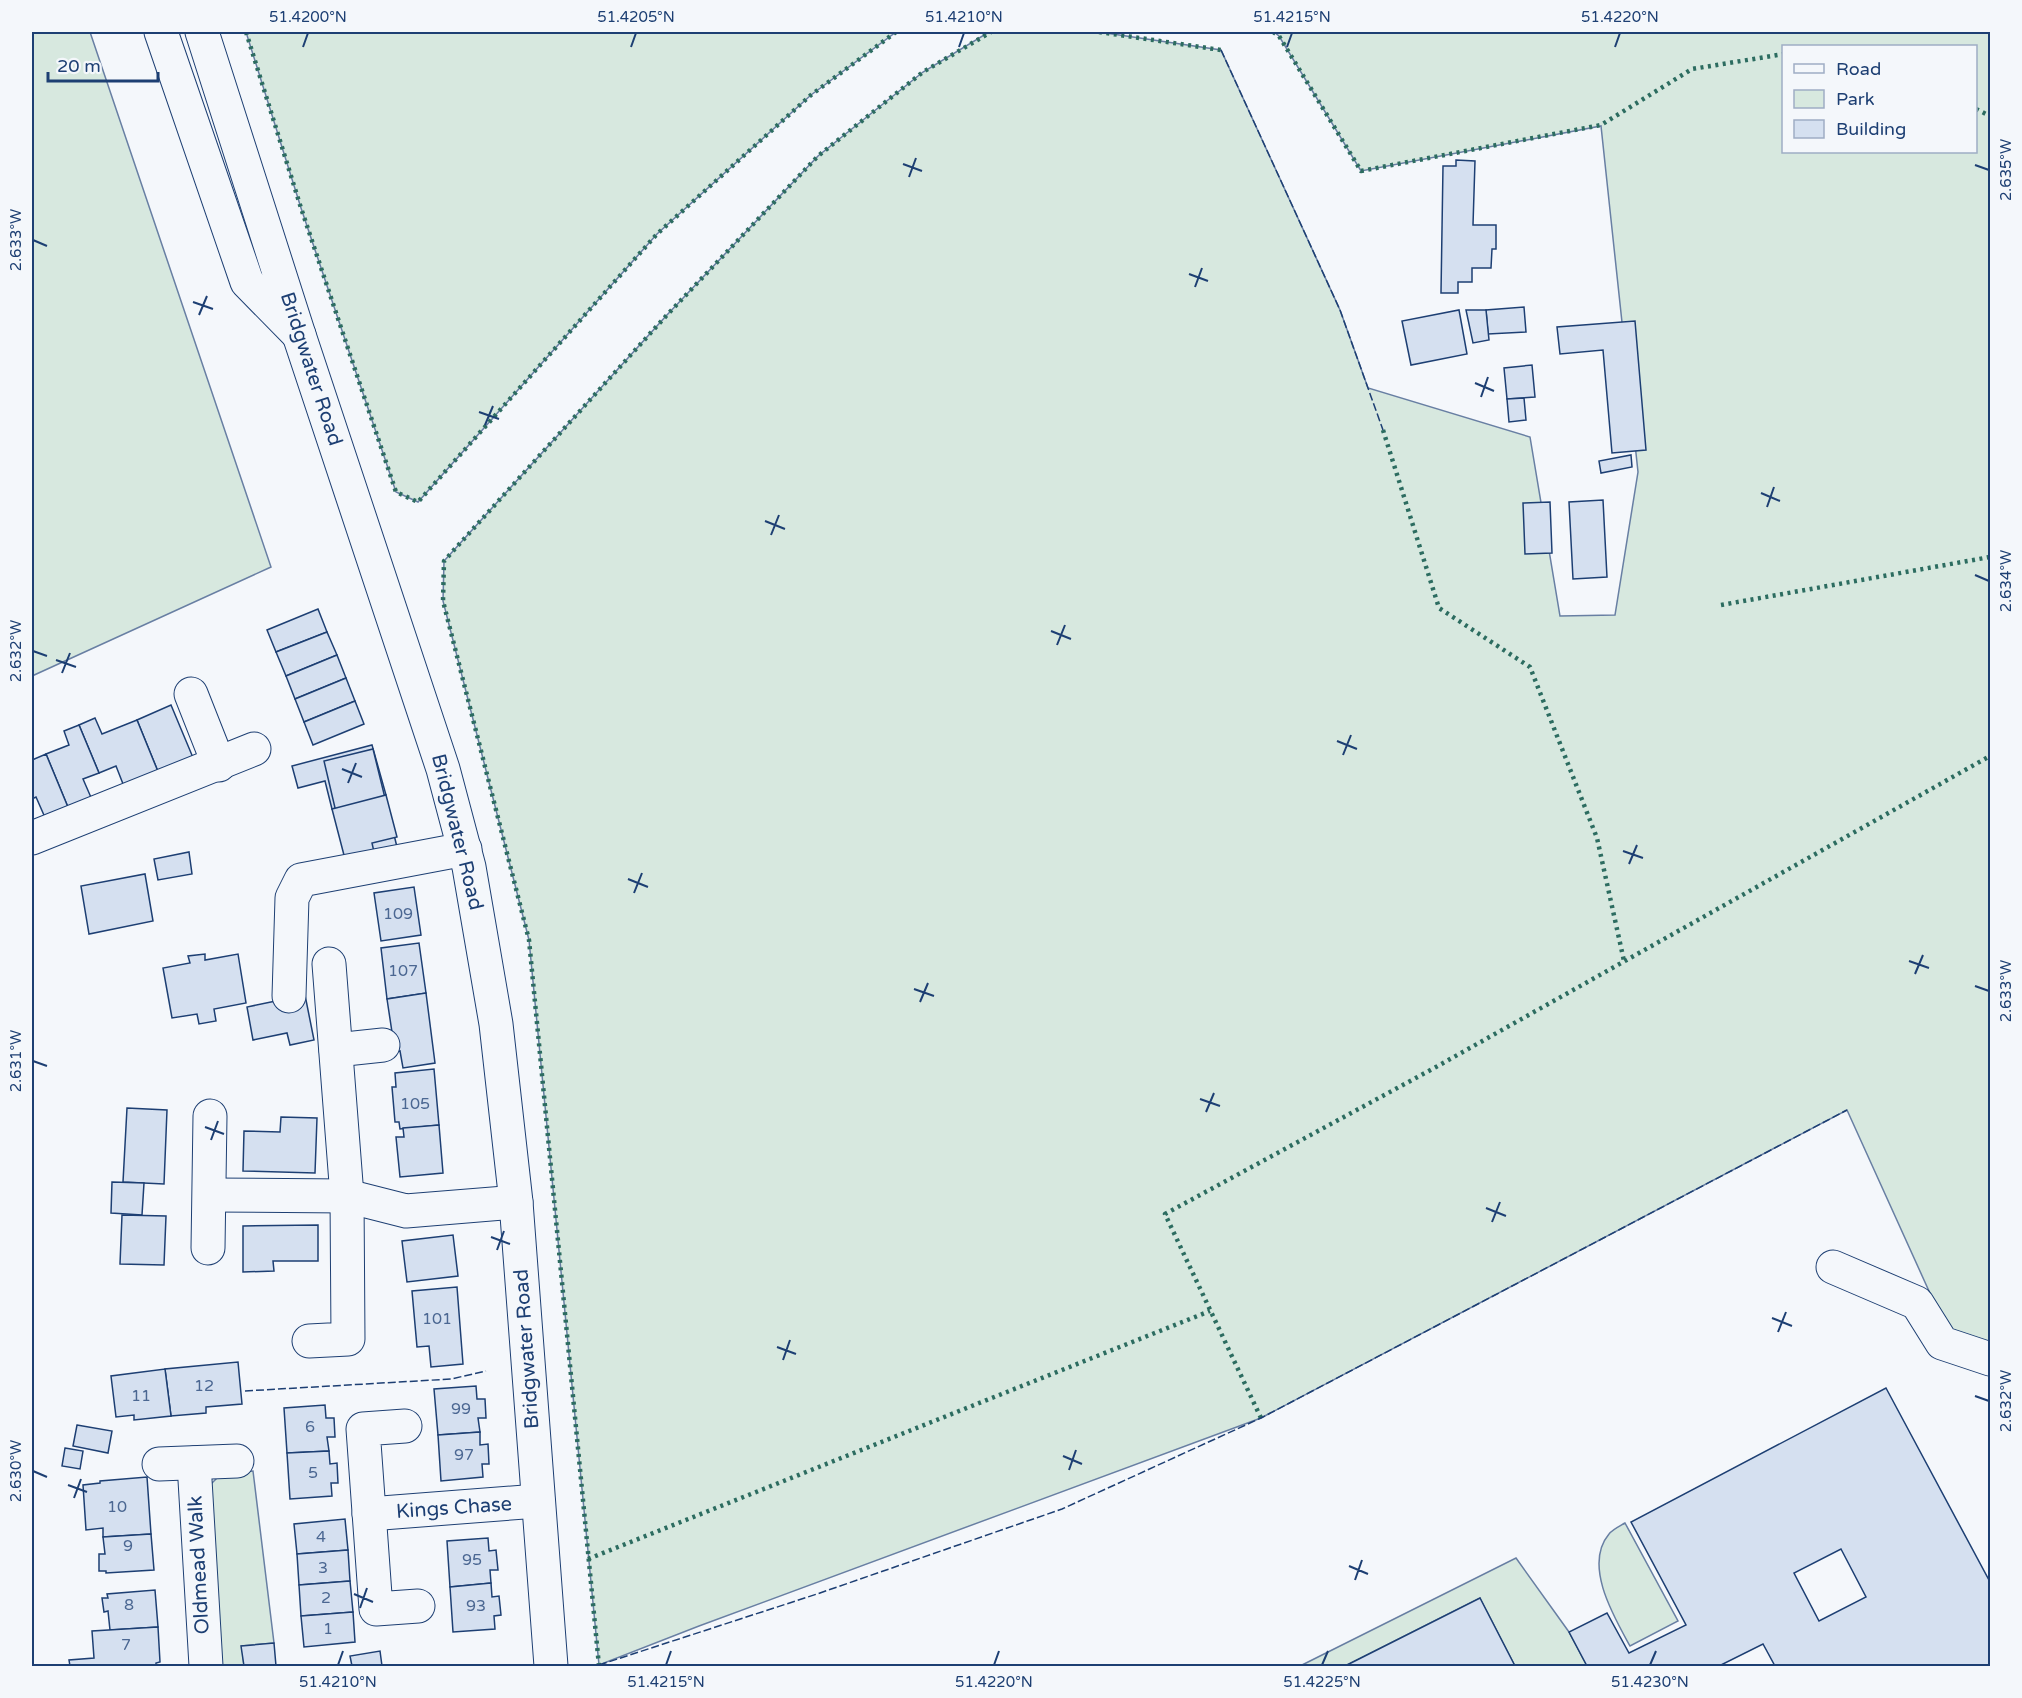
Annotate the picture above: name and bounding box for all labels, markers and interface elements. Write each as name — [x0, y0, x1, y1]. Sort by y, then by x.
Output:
text: 51.4200°N — [269, 8, 347, 26]
text: 51.4205°N — [597, 8, 675, 26]
text: 51.4210°N — [925, 8, 1003, 26]
text: 51.4215°N — [1253, 8, 1331, 26]
text: 51.4220°N — [1581, 8, 1659, 26]
scale bar — [48, 45, 158, 83]
legend — [1782, 45, 1977, 153]
text: 20 m — [57, 55, 101, 77]
text: Road — [1836, 58, 1881, 80]
text: Park — [1836, 88, 1875, 110]
text: Building — [1836, 118, 1906, 140]
text: 2.635°W — [1997, 139, 2015, 201]
text: 2.633°W — [7, 209, 25, 271]
street label: Bridgwater Road — [275, 289, 347, 449]
text: 2.634°W — [1997, 550, 2015, 612]
text: 2.632°W — [7, 620, 25, 682]
street label: Bridgwater Road — [426, 751, 488, 913]
house number: 109 — [383, 904, 413, 924]
text: 2.633°W — [1997, 960, 2015, 1022]
house number: 107 — [388, 961, 418, 981]
text: 2.631°W — [7, 1030, 25, 1092]
house number: 105 — [400, 1094, 430, 1114]
street label: Bridgwater Road — [509, 1268, 545, 1430]
house number: 101 — [422, 1309, 452, 1329]
text: 2.632°W — [1997, 1370, 2015, 1432]
house number: 12 — [194, 1376, 214, 1396]
house number: 11 — [131, 1386, 151, 1406]
house number: 99 — [451, 1399, 471, 1419]
house number: 6 — [305, 1417, 315, 1437]
text: 2.630°W — [7, 1440, 25, 1502]
house number: 97 — [454, 1445, 474, 1465]
house number: 5 — [308, 1463, 318, 1483]
street label: Kings Chase — [395, 1492, 513, 1524]
street label: Oldmead Walk — [183, 1495, 215, 1635]
house number: 10 — [107, 1497, 127, 1517]
house number: 4 — [316, 1527, 326, 1547]
house number: 9 — [123, 1536, 133, 1556]
house number: 95 — [462, 1550, 482, 1570]
house number: 3 — [318, 1558, 328, 1578]
house number: 2 — [321, 1588, 331, 1608]
house number: 8 — [124, 1595, 134, 1615]
house number: 93 — [466, 1596, 486, 1616]
house number: 1 — [323, 1619, 333, 1639]
house number: 7 — [121, 1635, 131, 1655]
text: 51.4210°N — [299, 1673, 377, 1691]
text: 51.4215°N — [627, 1673, 705, 1691]
text: 51.4220°N — [955, 1673, 1033, 1691]
text: 51.4225°N — [1283, 1673, 1361, 1691]
text: 51.4230°N — [1611, 1673, 1689, 1691]

